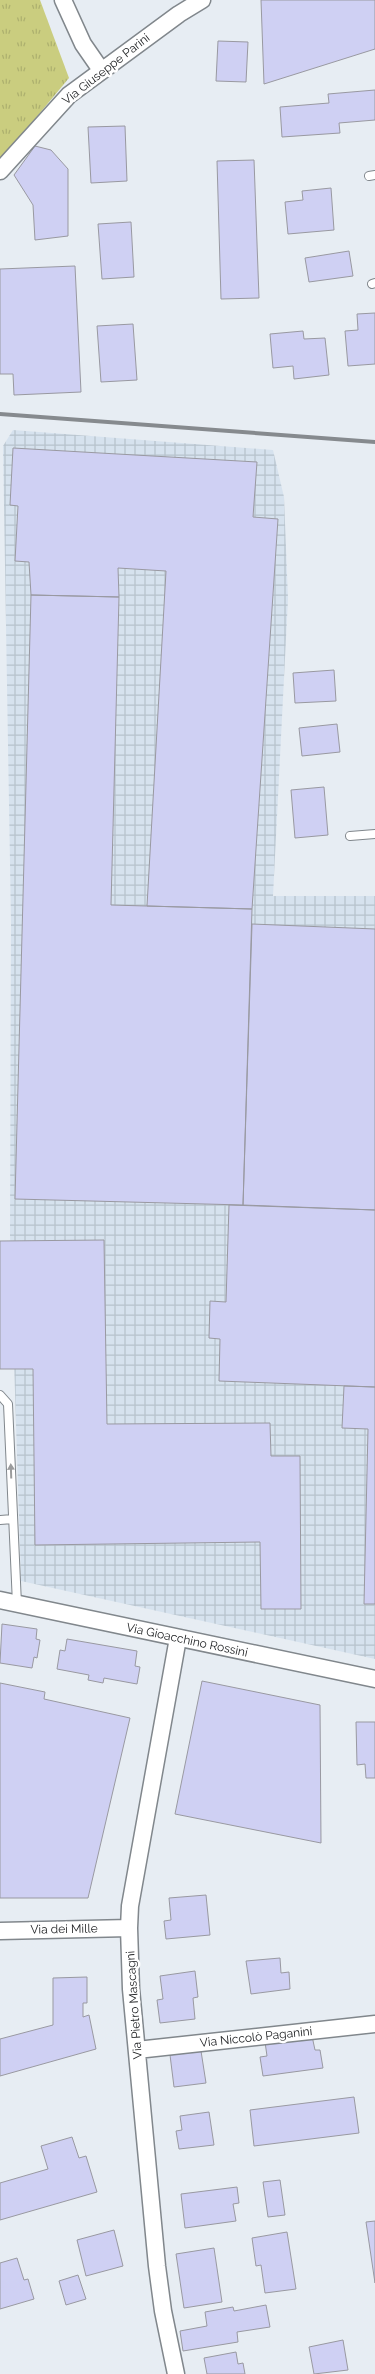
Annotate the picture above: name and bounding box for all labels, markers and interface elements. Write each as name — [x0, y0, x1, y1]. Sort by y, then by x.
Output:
street label: Via Giuseppe Parini — [60, 31, 152, 107]
one-way arrow — [7, 1462, 15, 1478]
street label: Via Gioacchino Rossini — [125, 1620, 249, 1660]
street label: Via dei Mille — [30, 1921, 98, 1937]
street label: Via Pietro Mascagni — [123, 1950, 145, 2060]
street label: Via Niccolò Paganini — [199, 2024, 313, 2050]

